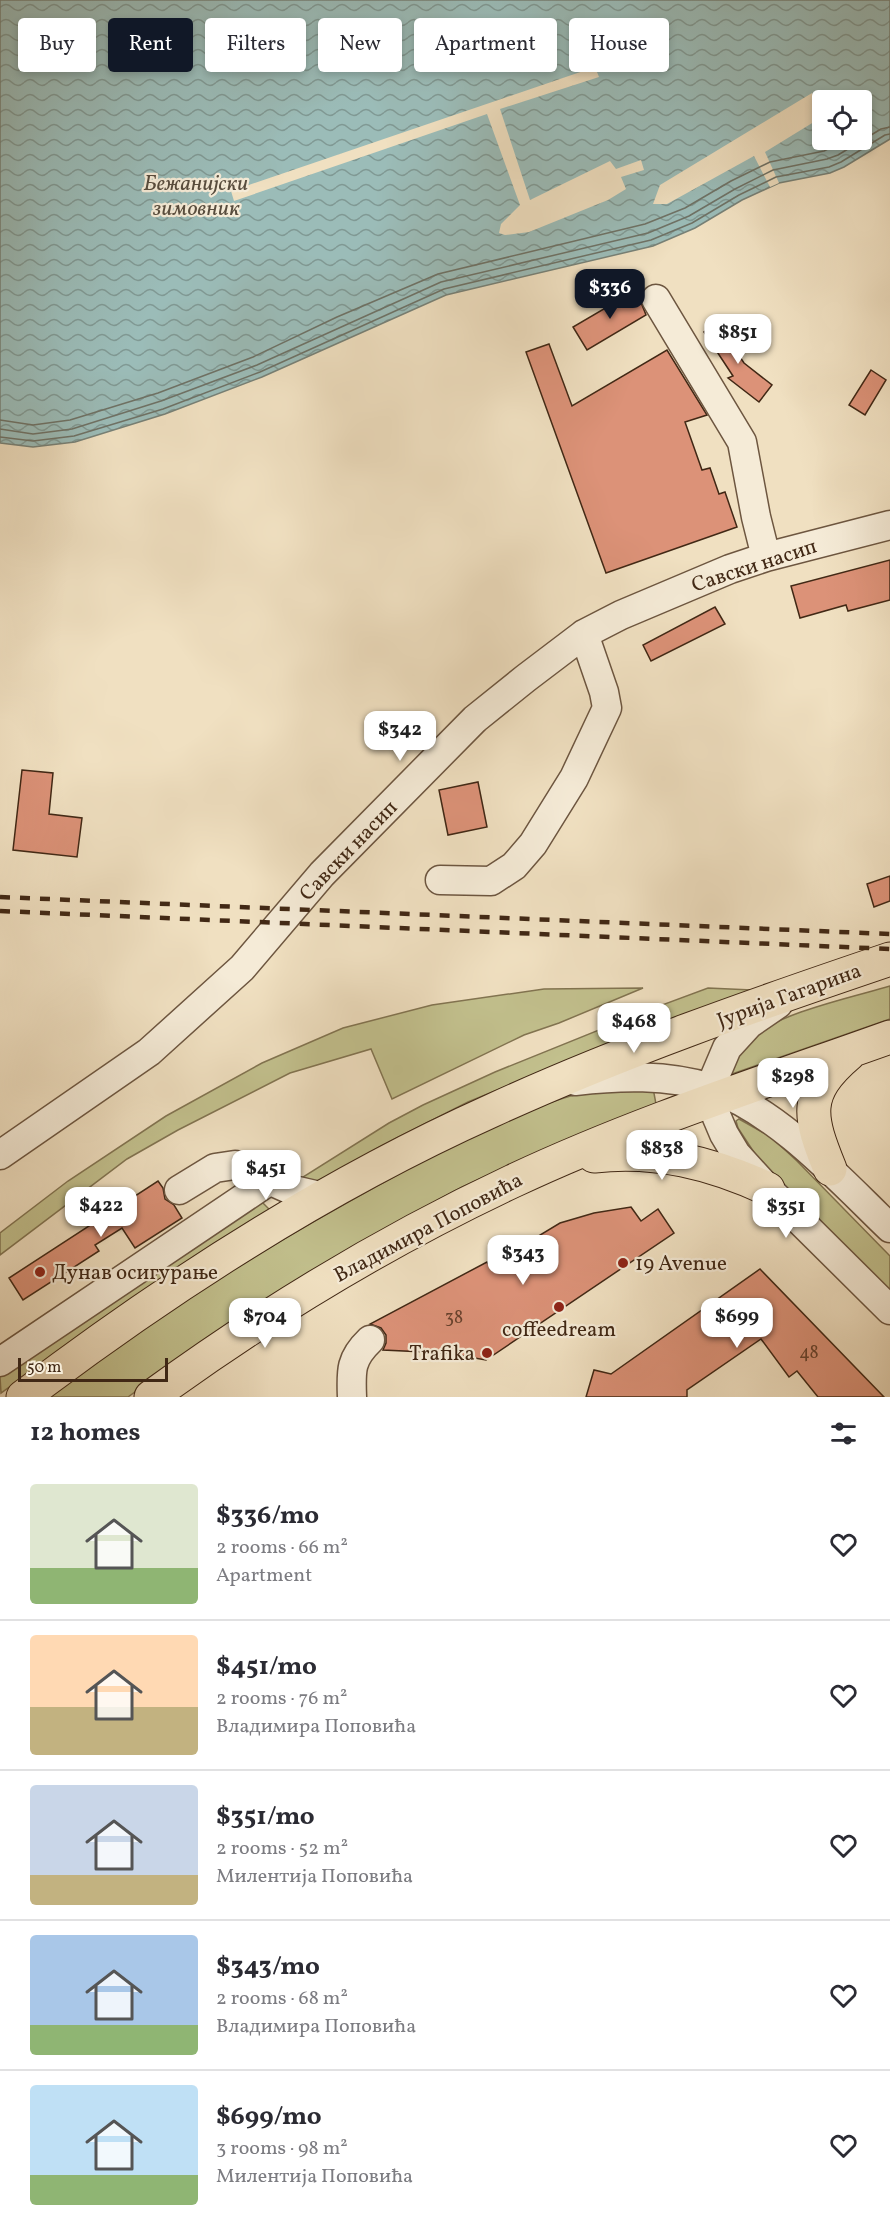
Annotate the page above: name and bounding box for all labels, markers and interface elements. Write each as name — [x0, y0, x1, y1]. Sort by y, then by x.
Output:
chip: Buy — [18, 18, 96, 72]
chip: Rent — [108, 18, 193, 72]
chip: Filters — [205, 18, 306, 72]
chip: New — [318, 18, 402, 72]
chip: Apartment — [414, 18, 557, 72]
chip: House — [569, 18, 669, 72]
map controls — [812, 90, 872, 150]
button: locate — [812, 90, 872, 150]
water label: Бежанијски зимовник — [144, 169, 248, 225]
pin: $336 — [574, 269, 646, 320]
text: $336 — [589, 274, 631, 302]
pin: $851 — [702, 314, 774, 365]
text: $851 — [718, 319, 758, 347]
street label: Савски насип — [688, 533, 821, 600]
pin: $342 — [364, 711, 436, 762]
text: $342 — [378, 716, 422, 744]
street label: Савски насип — [293, 794, 405, 908]
street label: Јурија Гагарина — [713, 957, 866, 1036]
pin: $468 — [598, 1003, 670, 1054]
text: $468 — [611, 1008, 657, 1036]
pin: $298 — [757, 1058, 829, 1109]
text: $298 — [771, 1063, 815, 1091]
pin: $838 — [626, 1130, 698, 1181]
text: $838 — [640, 1135, 684, 1163]
pin: $451 — [230, 1150, 302, 1201]
text: $451 — [246, 1155, 286, 1183]
street label: Владимира Поповића — [329, 1166, 528, 1290]
pin: $422 — [65, 1187, 137, 1238]
pin: $351 — [750, 1188, 822, 1239]
text: $422 — [79, 1192, 123, 1220]
text: $351 — [766, 1193, 806, 1221]
pin: $343 — [487, 1235, 559, 1286]
text: $343 — [502, 1240, 545, 1268]
place label: 19 Avenue — [635, 1250, 727, 1279]
marker: 19 Avenue — [616, 1256, 630, 1270]
place label: Дунав осигурање — [52, 1259, 218, 1288]
marker: Дунав осигурање — [33, 1265, 47, 1279]
pin: $704 — [229, 1298, 301, 1349]
pin: $699 — [701, 1298, 773, 1349]
marker: coffeedream — [552, 1300, 566, 1314]
text: $704 — [243, 1303, 287, 1331]
text: $699 — [715, 1303, 759, 1331]
house number: 38 — [445, 1306, 463, 1331]
place label: coffeedream — [502, 1316, 616, 1345]
place label: Trafika — [409, 1340, 475, 1369]
house number: 48 — [799, 1341, 819, 1366]
marker: Trafika — [480, 1346, 494, 1360]
scale bar — [18, 1355, 168, 1382]
text: 50 m — [27, 1357, 61, 1379]
text: 12 homes — [30, 1415, 141, 1451]
icon: filters — [827, 1417, 860, 1450]
text: $336/mo — [216, 1498, 319, 1534]
icon: home — [78, 1508, 150, 1580]
icon: heart — [827, 1528, 860, 1561]
text: 2 rooms · 66 m² — [216, 1534, 348, 1562]
text: Apartment — [216, 1562, 312, 1590]
text: $451/mo — [216, 1649, 317, 1685]
icon: home — [78, 1659, 150, 1731]
icon: heart — [827, 1679, 860, 1712]
text: 2 rooms · 76 m² — [216, 1685, 348, 1713]
text: Владимира Поповића — [216, 1713, 416, 1741]
text: $351/mo — [216, 1799, 315, 1835]
icon: home — [78, 1809, 150, 1881]
icon: heart — [827, 1829, 860, 1862]
text: 2 rooms · 52 m² — [216, 1835, 348, 1863]
text: Милентија Поповића — [216, 1863, 413, 1891]
text: $343/mo — [216, 1949, 320, 1985]
icon: home — [78, 1959, 150, 2031]
icon: heart — [827, 1979, 860, 2012]
text: 2 rooms · 68 m² — [216, 1985, 348, 2013]
text: Владимира Поповића — [216, 2013, 416, 2041]
text: $699/mo — [216, 2099, 322, 2135]
icon: home — [78, 2109, 150, 2181]
icon: heart — [827, 2129, 860, 2162]
text: 3 rooms · 98 m² — [216, 2135, 348, 2163]
text: Милентија Поповића — [216, 2163, 413, 2191]

